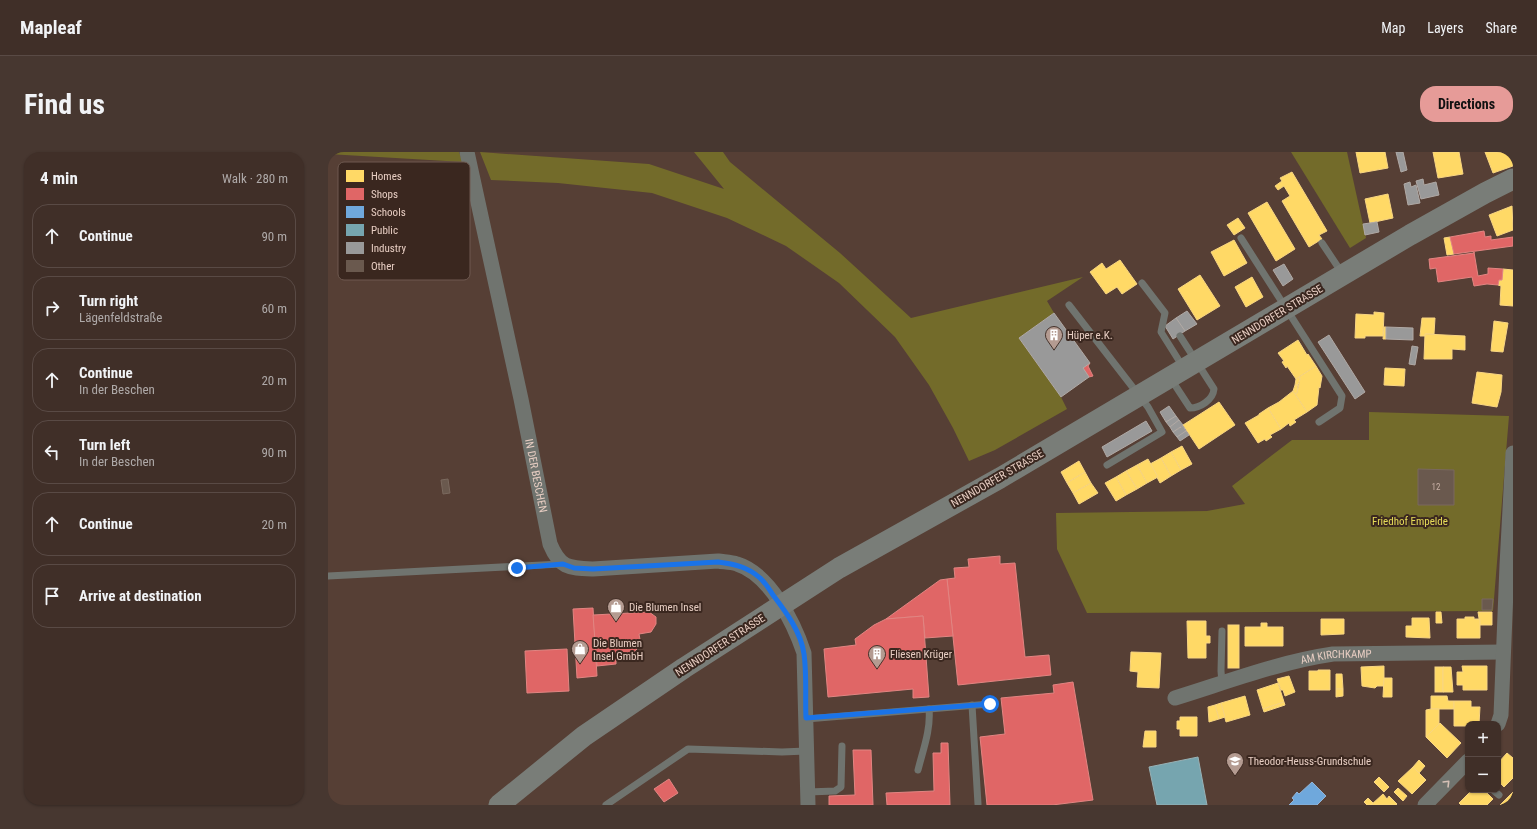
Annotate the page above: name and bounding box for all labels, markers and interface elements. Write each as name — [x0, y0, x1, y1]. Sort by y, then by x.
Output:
text: Mapleaf — [20, 16, 82, 39]
text: Map — [1381, 20, 1405, 36]
text: Layers — [1427, 20, 1464, 36]
text: Share — [1486, 20, 1517, 36]
button: Directions — [1420, 86, 1513, 122]
text: Find us — [24, 88, 105, 121]
legend — [338, 162, 470, 280]
text: 4 min — [40, 168, 78, 188]
text: Homes — [371, 170, 402, 183]
text: Walk · 280 m — [222, 171, 288, 186]
text: Shops — [371, 188, 398, 201]
text: Schools — [371, 206, 406, 219]
text: Public — [371, 224, 398, 237]
icon: ahead — [41, 225, 63, 247]
text: Continue — [79, 227, 133, 245]
text: 90 m — [261, 229, 287, 244]
text: Industry — [371, 242, 407, 255]
text: Other — [371, 260, 395, 273]
street label: NENNDORFER STRASSE — [1229, 282, 1326, 347]
text: Turn right — [79, 292, 138, 310]
icon: right — [41, 297, 63, 319]
text: 60 m — [261, 301, 287, 316]
text: Lägenfeldstraße — [79, 310, 162, 325]
building icon: Hüper e.K. — [1044, 325, 1064, 350]
place label: Hüper e.K. — [1067, 329, 1113, 342]
text: Continue — [79, 364, 133, 382]
icon: ahead — [41, 369, 63, 391]
text: 20 m — [261, 373, 287, 388]
text: In der Beschen — [79, 382, 155, 397]
text: Turn left — [79, 436, 130, 454]
street label: IN DER BESCHEN — [522, 438, 550, 514]
icon: left — [41, 441, 63, 463]
text: 90 m — [261, 445, 287, 460]
street label: NENNDORFER STRASSE — [949, 446, 1046, 510]
text: In der Beschen — [79, 454, 155, 469]
house number: 12 — [1432, 482, 1441, 492]
icon: ahead — [41, 513, 63, 535]
text: Continue — [79, 515, 133, 533]
park label: Friedhof Empelde — [1372, 515, 1448, 528]
text: 20 m — [261, 517, 287, 532]
route end — [508, 559, 526, 577]
icon: arrive — [41, 585, 63, 607]
text: Arrive at destination — [79, 587, 202, 605]
shop icon: Die Blumen Insel — [606, 597, 626, 622]
place label: Die Blumen Insel — [629, 601, 701, 614]
street label: NENNDORFER STRASSE — [673, 611, 768, 679]
place label: Die Blumen Insel GmbH — [593, 637, 643, 663]
shop icon: Die Blumen Insel GmbH — [570, 639, 590, 664]
building icon: Fliesen Krüger — [867, 644, 887, 669]
place label: Fliesen Krüger — [890, 648, 953, 661]
street label: AM KIRCHKAMP — [1299, 648, 1372, 667]
route start — [981, 695, 999, 713]
map controls — [1465, 721, 1501, 793]
button: + — [1465, 721, 1501, 757]
school or university icon: Theodor-Heuss-Grundschule — [1225, 751, 1245, 776]
place label: Theodor-Heuss-Grundschule — [1248, 755, 1371, 768]
button: − — [1465, 757, 1501, 793]
one-way arrow — [1442, 780, 1450, 788]

